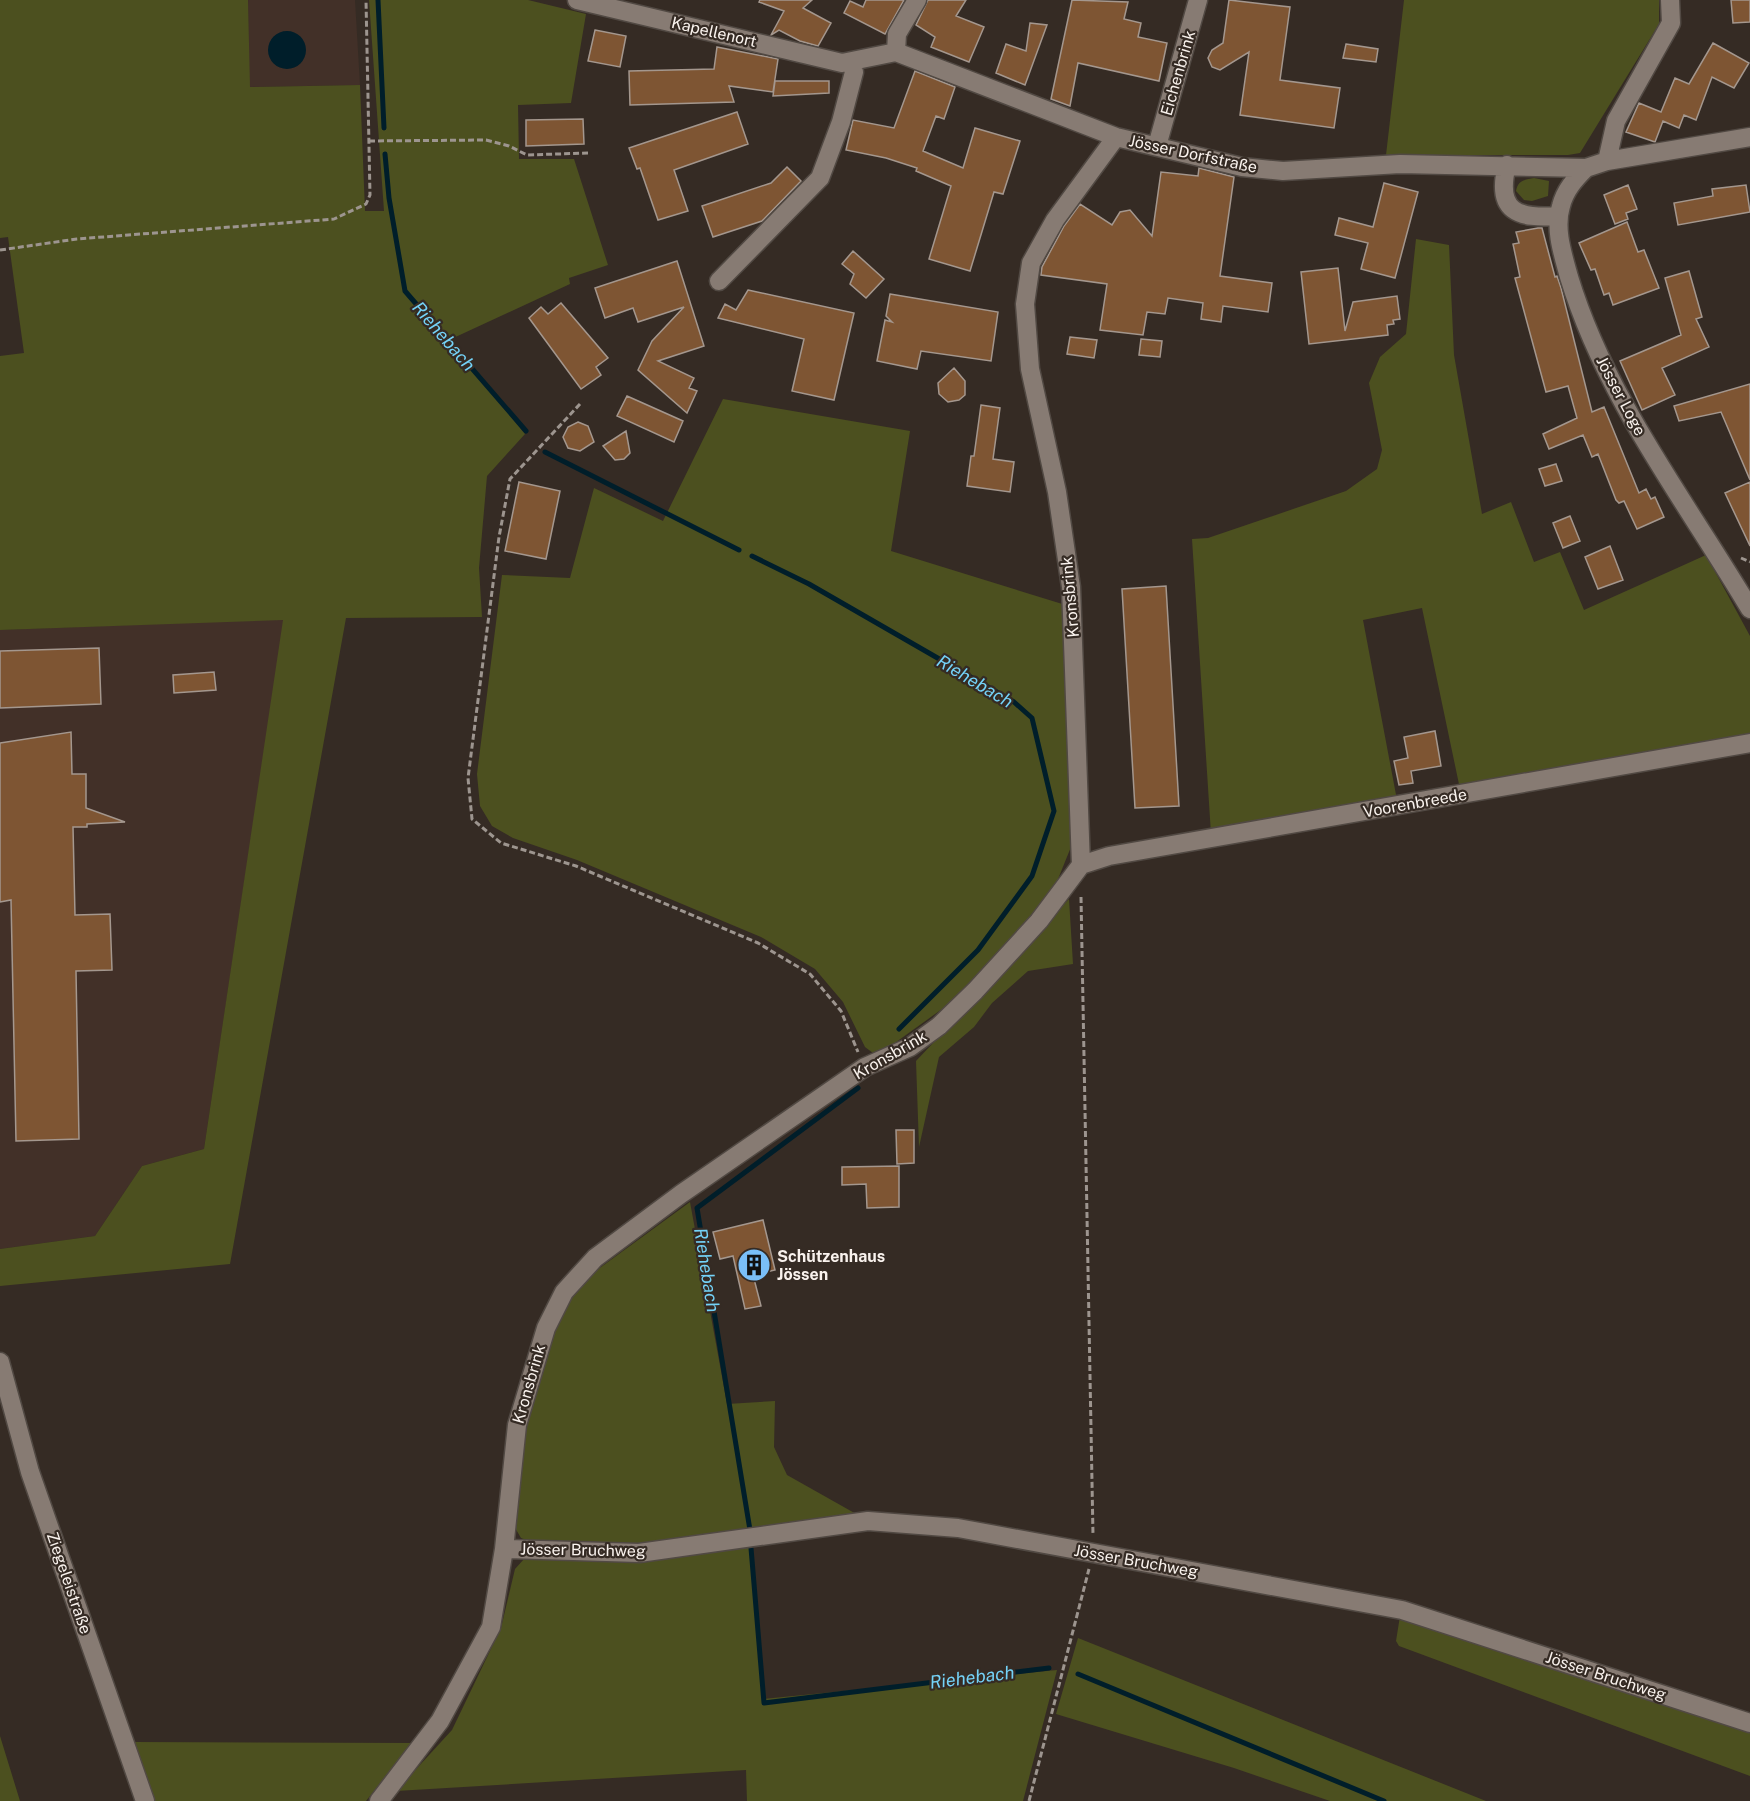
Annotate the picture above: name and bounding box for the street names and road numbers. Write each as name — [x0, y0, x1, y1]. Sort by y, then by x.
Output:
street label: Kapellenort — [670, 13, 758, 51]
street label: Eichenbrink — [1157, 28, 1199, 118]
street label: Jösser Dorfstraße — [1127, 131, 1259, 177]
street label: Jösser Loge — [1592, 353, 1650, 439]
street label: Kronsbrink — [1057, 556, 1083, 638]
street label: Voorenbreede — [1362, 785, 1468, 821]
street label: Kronsbrink — [850, 1026, 930, 1084]
street label: Kronsbrink — [509, 1342, 549, 1426]
street label: Ziegeleistraße — [43, 1530, 95, 1636]
street label: Jösser Bruchweg — [520, 1539, 646, 1561]
street label: Jösser Bruchweg — [1072, 1541, 1200, 1581]
street label: Jösser Bruchweg — [1543, 1648, 1669, 1704]

